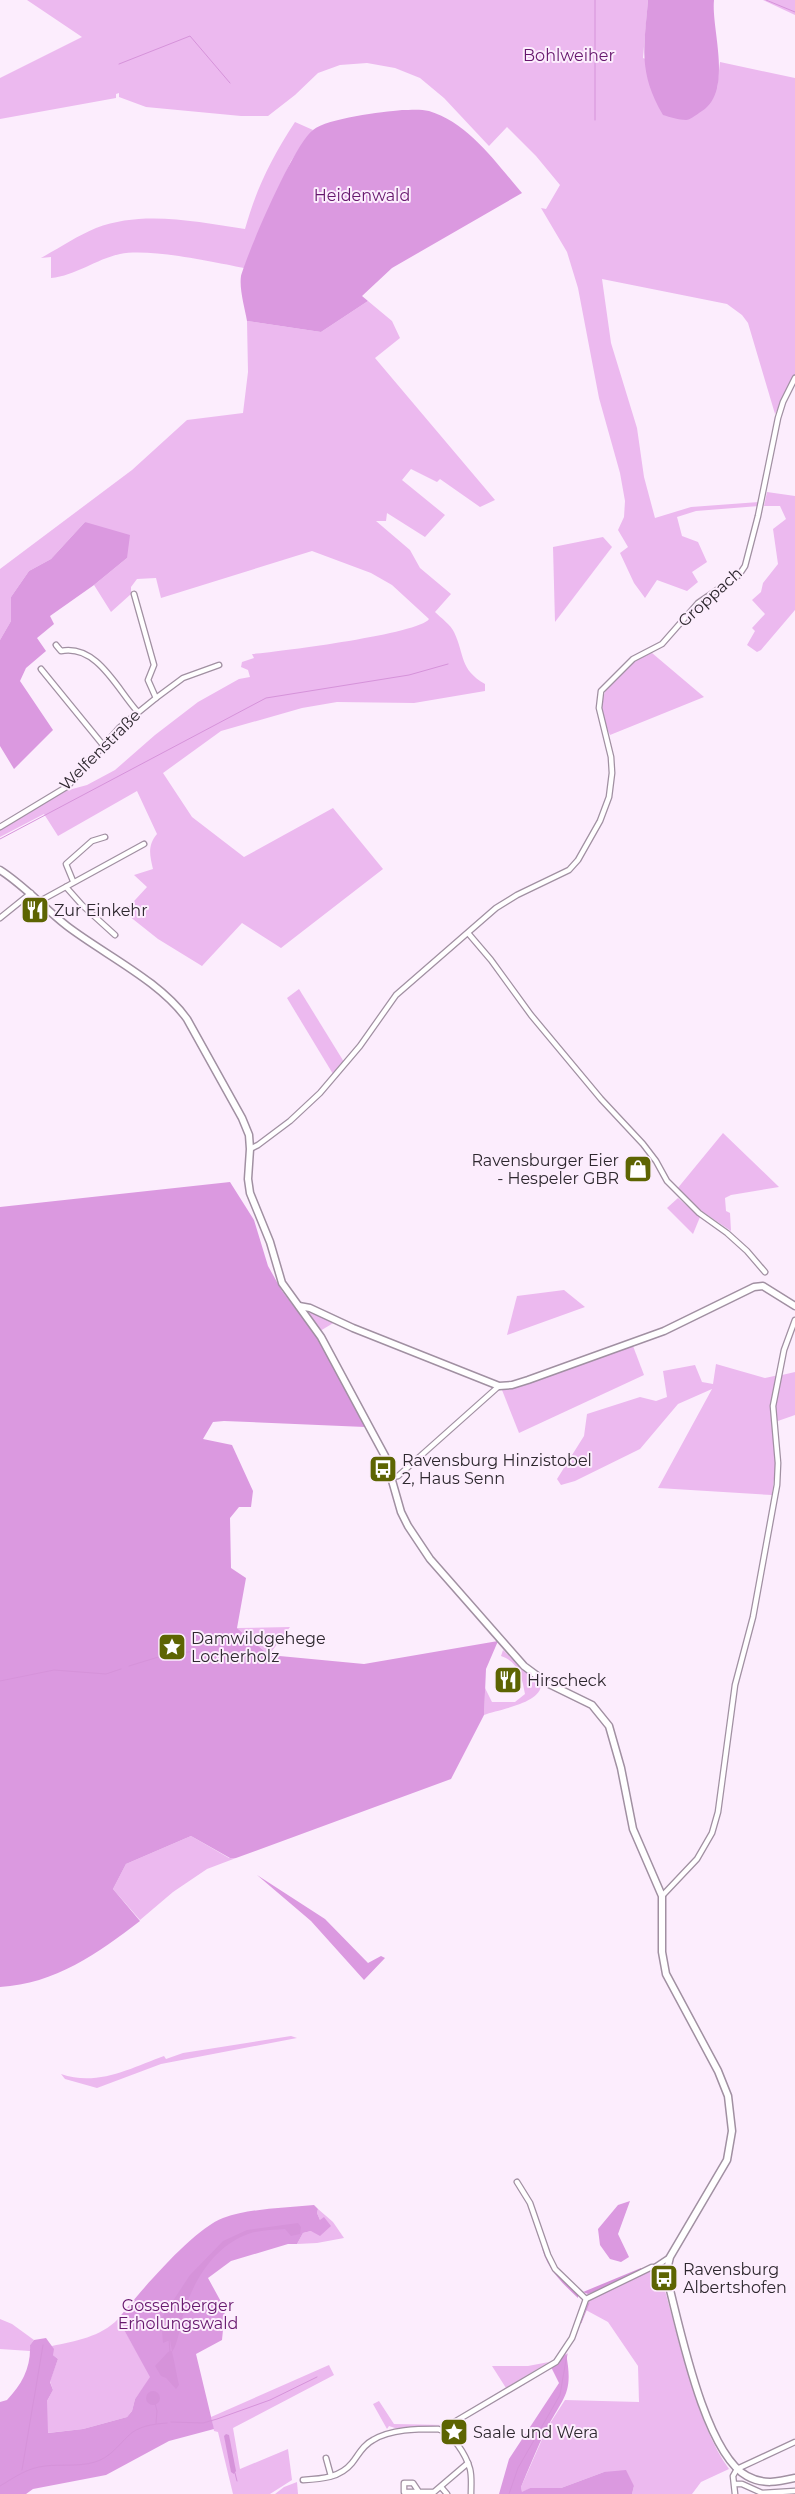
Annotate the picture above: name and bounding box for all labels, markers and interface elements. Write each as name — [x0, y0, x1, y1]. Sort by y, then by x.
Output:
park label: Bohlweiher — [523, 46, 615, 65]
park label: Heidenwald — [314, 186, 410, 205]
street label: Groppach — [674, 563, 746, 631]
street label: Welfenstraße — [56, 706, 144, 794]
restaurant icon: Zur Einkehr — [20, 895, 50, 925]
place label: Zur Einkehr — [54, 901, 148, 920]
place label: Ravensburger Eier - Hespeler GBR — [471, 1151, 619, 1188]
shop icon: Ravensburger Eier - Hespeler GBR — [623, 1154, 653, 1184]
place label: Ravensburg Hinzistobel 2, Haus Senn — [402, 1451, 592, 1488]
bus stop icon: Ravensburg Hinzistobel 2, Haus Senn — [368, 1454, 398, 1484]
place label: Damwildgehege Locherholz — [191, 1629, 326, 1666]
place icon: Damwildgehege Locherholz — [157, 1632, 187, 1662]
restaurant icon: Hirscheck — [493, 1665, 523, 1695]
place label: Hirscheck — [527, 1671, 607, 1690]
place label: Ravensburg Albertshofen — [683, 2260, 787, 2297]
bus stop icon: Ravensburg Albertshofen — [649, 2263, 679, 2293]
park label: Gossenberger Erholungswald — [118, 2296, 238, 2333]
place icon: Saale und Wera — [439, 2417, 469, 2447]
place label: Saale und Wera — [473, 2423, 598, 2442]

